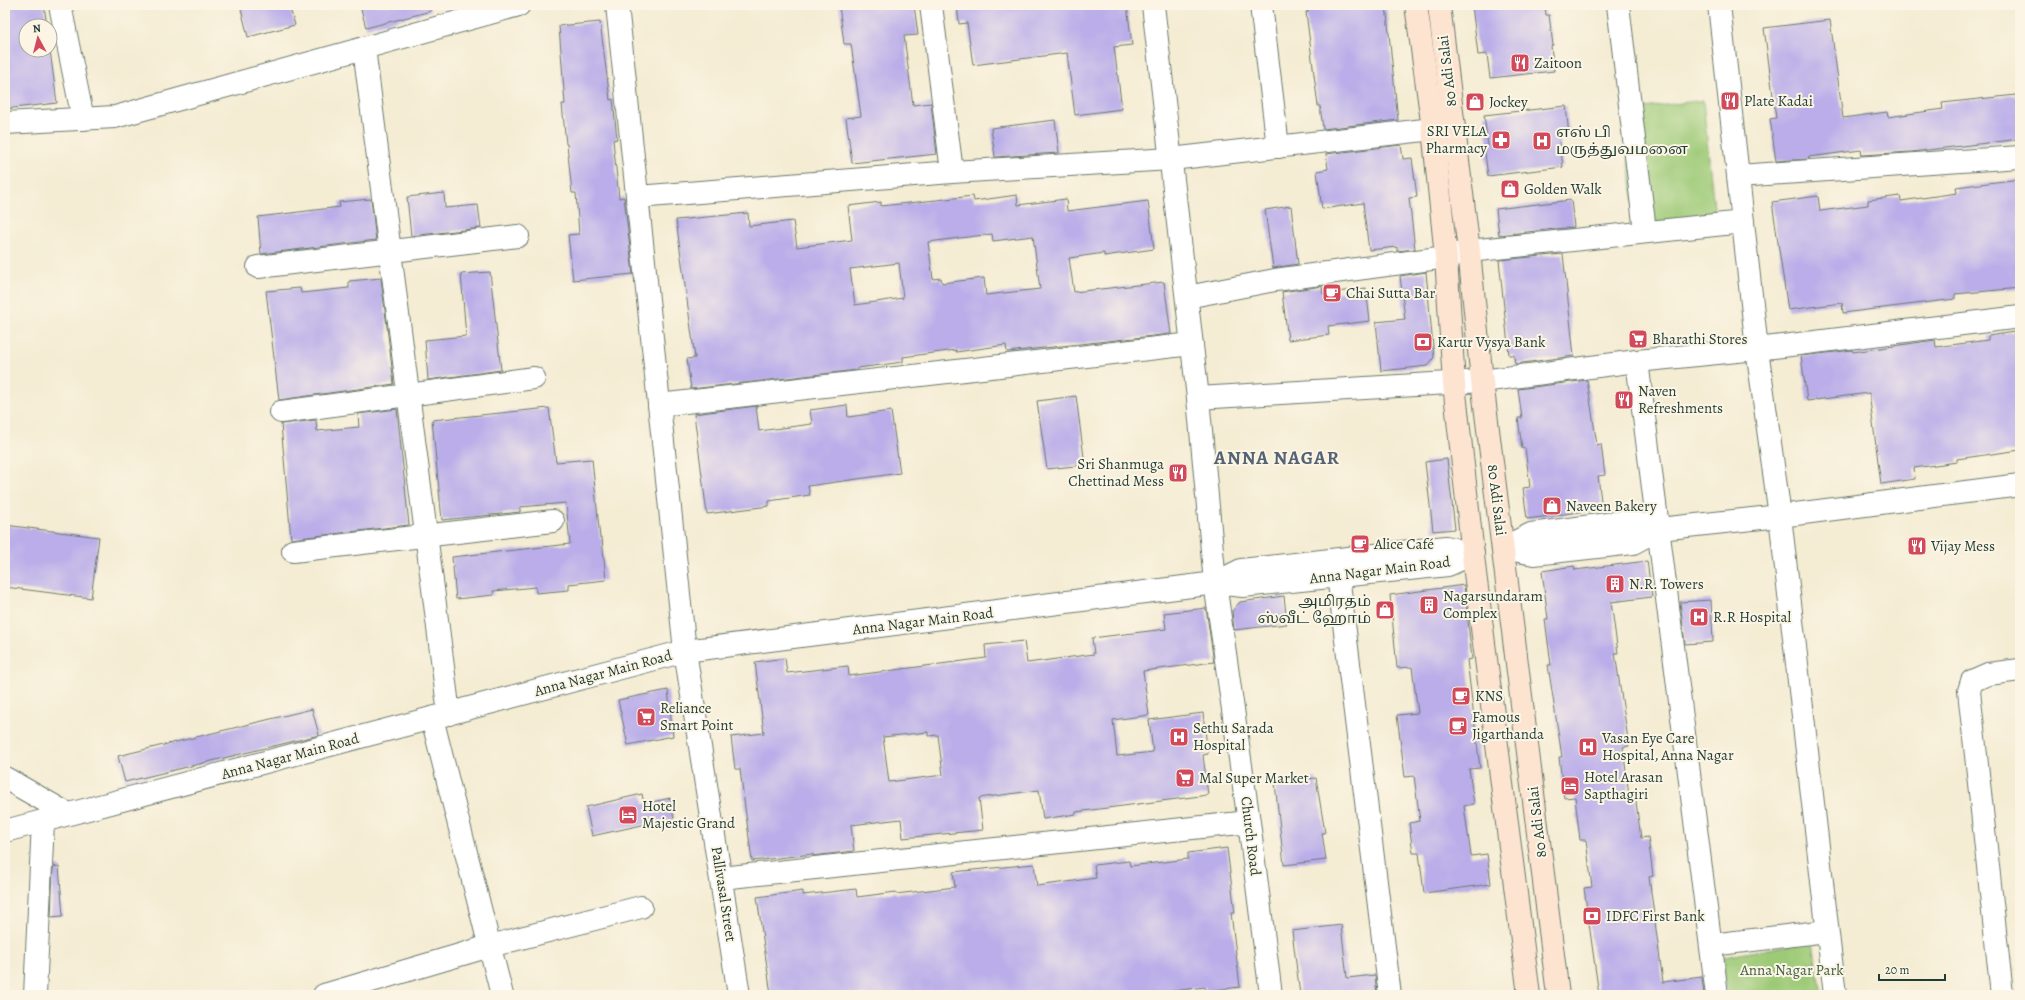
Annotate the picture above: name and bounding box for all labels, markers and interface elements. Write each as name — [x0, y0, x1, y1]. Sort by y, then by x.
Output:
north arrow — [18, 18, 58, 58]
text: N — [32, 21, 42, 37]
street label: 80 Adi Salai — [1433, 34, 1461, 108]
restaurant icon: Zaitoon — [1509, 52, 1531, 74]
place label: Zaitoon — [1534, 53, 1582, 73]
restaurant icon: Plate Kadai — [1719, 90, 1741, 112]
shop icon: Jockey — [1464, 91, 1486, 113]
place label: Plate Kadai — [1744, 91, 1813, 111]
place label: Jockey — [1489, 92, 1528, 112]
place label: SRI VELA Pharmacy — [1425, 121, 1487, 158]
place label: எஸ் பி மருத்துவமனை — [1556, 122, 1688, 159]
pharmacy icon: SRI VELA Pharmacy — [1490, 129, 1512, 151]
hospital icon: எஸ் பி மருத்துவமனை — [1531, 130, 1553, 152]
shop icon: Golden Walk — [1499, 178, 1521, 200]
place label: Golden Walk — [1524, 179, 1602, 199]
cafe icon: Chai Sutta Bar — [1321, 282, 1343, 304]
place label: Chai Sutta Bar — [1346, 283, 1435, 303]
supermarket icon: Bharathi Stores — [1627, 328, 1649, 350]
place label: Bharathi Stores — [1652, 329, 1747, 349]
bank icon: Karur Vysya Bank — [1412, 331, 1434, 353]
place label: Karur Vysya Bank — [1437, 332, 1546, 352]
place label: Naven Refreshments — [1638, 381, 1723, 418]
restaurant icon: Naven Refreshments — [1613, 389, 1635, 411]
district label: ANNA NAGAR — [1213, 445, 1340, 471]
place label: Sri Shanmuga Chettinad Mess — [1068, 454, 1164, 491]
restaurant icon: Sri Shanmuga Chettinad Mess — [1167, 462, 1189, 484]
street label: 80 Adi Salai — [1483, 463, 1511, 537]
shop icon: Naveen Bakery — [1541, 495, 1563, 517]
place label: Naveen Bakery — [1566, 496, 1657, 516]
cafe icon: Alice Café — [1349, 533, 1371, 555]
place label: Alice Café — [1373, 534, 1434, 554]
restaurant icon: Vijay Mess — [1906, 535, 1928, 557]
place label: Vijay Mess — [1930, 536, 1995, 556]
street label: Anna Nagar Main Road — [1308, 551, 1452, 589]
building icon: N.R. Towers — [1604, 573, 1626, 595]
place label: N.R. Towers — [1629, 574, 1704, 594]
place label: Nagarsundaram Complex — [1443, 586, 1544, 623]
place label: அமிரதம் ஸ்வீட் ஹோம் — [1257, 591, 1371, 628]
building icon: Nagarsundaram Complex — [1418, 594, 1440, 616]
shop icon: அமிரதம் ஸ்வீட் ஹோம் — [1374, 599, 1396, 621]
street label: Anna Nagar Main Road — [851, 602, 995, 640]
hospital icon: R.R Hospital — [1688, 606, 1710, 628]
place label: R.R Hospital — [1713, 607, 1791, 627]
street label: Anna Nagar Main Road — [531, 645, 675, 701]
cafe icon: KNS — [1450, 685, 1472, 707]
place label: KNS — [1475, 686, 1503, 706]
place label: Reliance Smart Point — [660, 698, 733, 735]
supermarket icon: Reliance Smart Point — [635, 706, 657, 728]
place label: Famous Jigarthanda — [1472, 707, 1544, 744]
cafe icon: Famous Jigarthanda — [1447, 715, 1469, 737]
place label: Sethu Sarada Hospital — [1193, 718, 1274, 755]
hospital icon: Sethu Sarada Hospital — [1168, 726, 1190, 748]
street label: Anna Nagar Main Road — [218, 728, 362, 784]
place label: Vasan Eye Care Hospital, Anna Nagar — [1601, 728, 1734, 765]
hospital icon: Vasan Eye Care Hospital, Anna Nagar — [1577, 736, 1599, 758]
supermarket icon: Mal Super Market — [1174, 767, 1196, 789]
place label: Hotel Arasan Sapthagiri — [1584, 767, 1663, 804]
place label: Mal Super Market — [1199, 768, 1309, 788]
hotel icon: Hotel Arasan Sapthagiri — [1559, 775, 1581, 797]
street label: 80 Adi Salai — [1523, 785, 1551, 859]
street label: Church Road — [1236, 795, 1266, 878]
place label: Hotel Majestic Grand — [642, 796, 736, 833]
hotel icon: Hotel Majestic Grand — [617, 804, 639, 826]
street label: Pallivasal Street — [707, 845, 741, 943]
bank icon: IDFC First Bank — [1581, 905, 1603, 927]
place label: IDFC First Bank — [1606, 906, 1705, 926]
scale bar — [1879, 956, 1945, 982]
park label: Anna Nagar Park — [1739, 960, 1844, 980]
text: 20 m — [1885, 962, 1909, 978]

